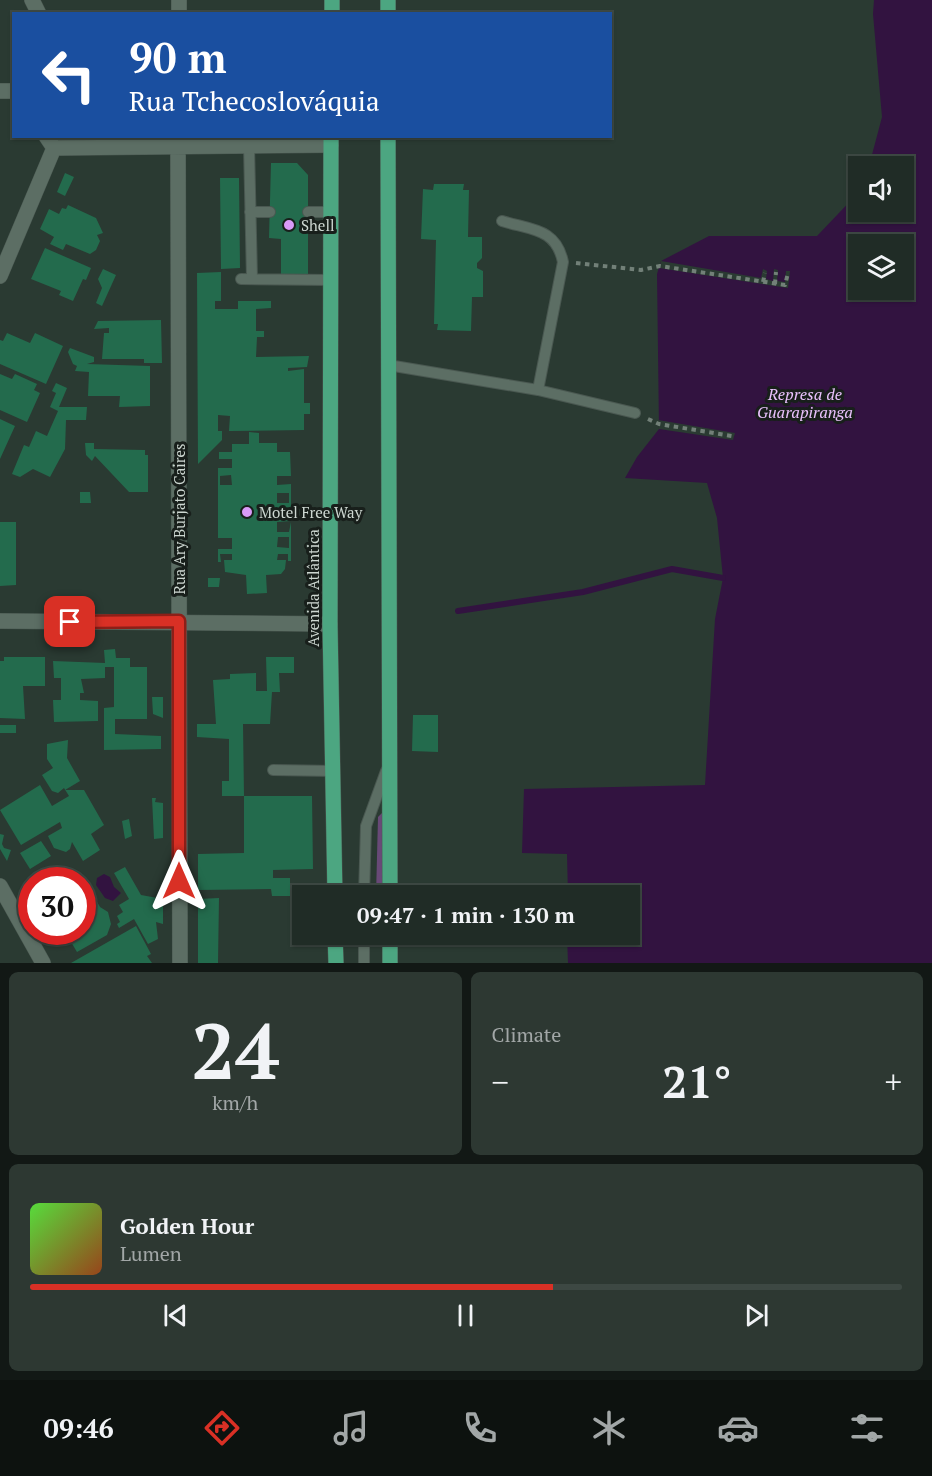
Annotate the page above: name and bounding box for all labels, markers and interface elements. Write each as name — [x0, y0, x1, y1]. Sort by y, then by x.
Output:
text: 90 m — [129, 29, 227, 85]
icon: left — [30, 36, 108, 114]
text: Rua Tchecoslováquia — [129, 83, 380, 119]
map controls — [848, 156, 914, 300]
button: sound — [848, 156, 914, 222]
place label: Shell — [301, 215, 334, 235]
marker: Shell — [282, 218, 296, 232]
button: layers — [848, 234, 914, 300]
water label: Represa de Guarapiranga — [757, 383, 853, 423]
street label: Rua Ary Burjato Caires — [169, 443, 189, 595]
place label: Motel Free Way — [259, 502, 363, 522]
marker: Motel Free Way — [240, 505, 254, 519]
street label: Avenida Atlântica — [303, 529, 323, 647]
pin — [44, 596, 95, 647]
icon: arrive — [53, 605, 86, 638]
position arrow — [147, 849, 211, 913]
speed limit sign: 30 — [18, 867, 96, 945]
text: 09:47 · 1 min · 130 m — [357, 900, 575, 929]
text: 24 — [191, 998, 279, 1101]
text: Climate — [492, 1021, 561, 1048]
text: 21° — [662, 1051, 731, 1111]
text: − — [492, 1060, 509, 1103]
text: + — [884, 1060, 902, 1103]
text: km/h — [212, 1089, 258, 1116]
text: Golden Hour — [120, 1211, 254, 1240]
text: Lumen — [120, 1240, 182, 1267]
icon: previous — [159, 1299, 192, 1332]
icon: pause — [449, 1299, 482, 1332]
icon: next — [740, 1299, 773, 1332]
icon: directions — [201, 1407, 243, 1449]
icon: music — [330, 1407, 372, 1449]
icon: phone — [459, 1407, 501, 1449]
icon: climate — [588, 1407, 630, 1449]
icon: car — [717, 1407, 759, 1449]
icon: filters — [846, 1407, 888, 1449]
text: 09:46 — [44, 1410, 114, 1446]

